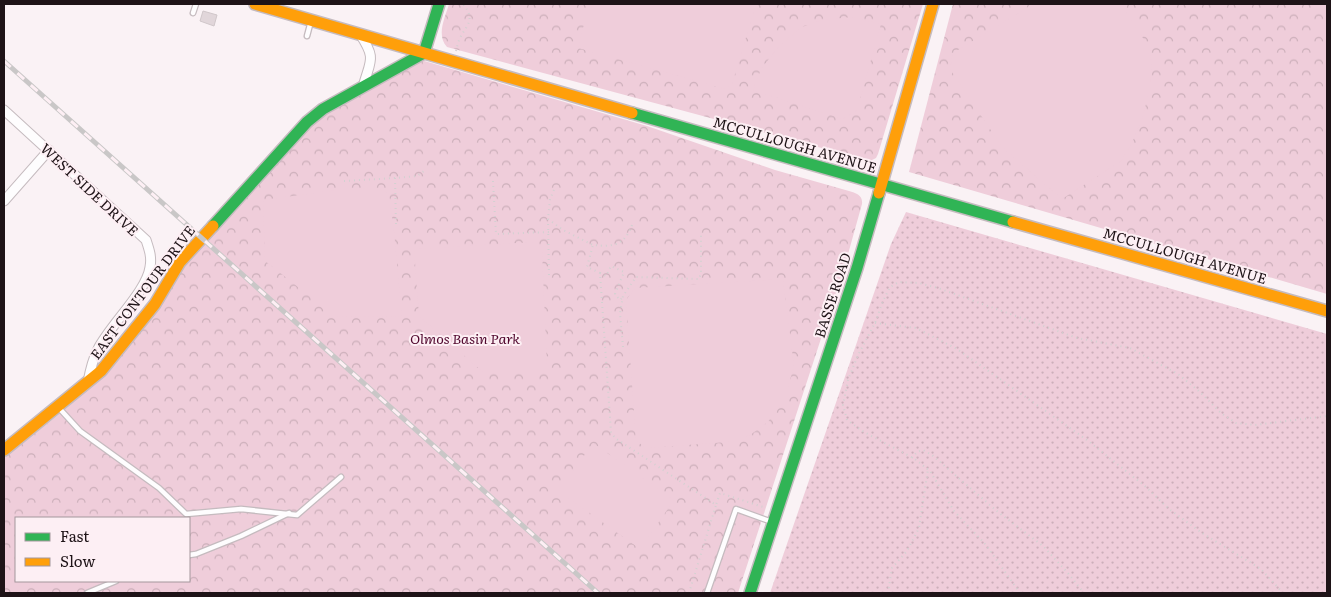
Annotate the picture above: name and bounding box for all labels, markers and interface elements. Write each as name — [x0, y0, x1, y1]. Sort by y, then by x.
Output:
street label: MCCULLOUGH AVENUE — [711, 111, 879, 177]
street label: WEST SIDE DRIVE — [36, 138, 144, 240]
street label: EAST CONTOUR DRIVE — [85, 221, 199, 363]
street label: MCCULLOUGH AVENUE — [1101, 222, 1269, 288]
street label: BASSE ROAD — [809, 250, 855, 340]
park label: Olmos Basin Park — [410, 328, 520, 348]
legend — [15, 517, 190, 582]
text: Fast — [60, 524, 89, 547]
text: Slow — [60, 549, 95, 572]

